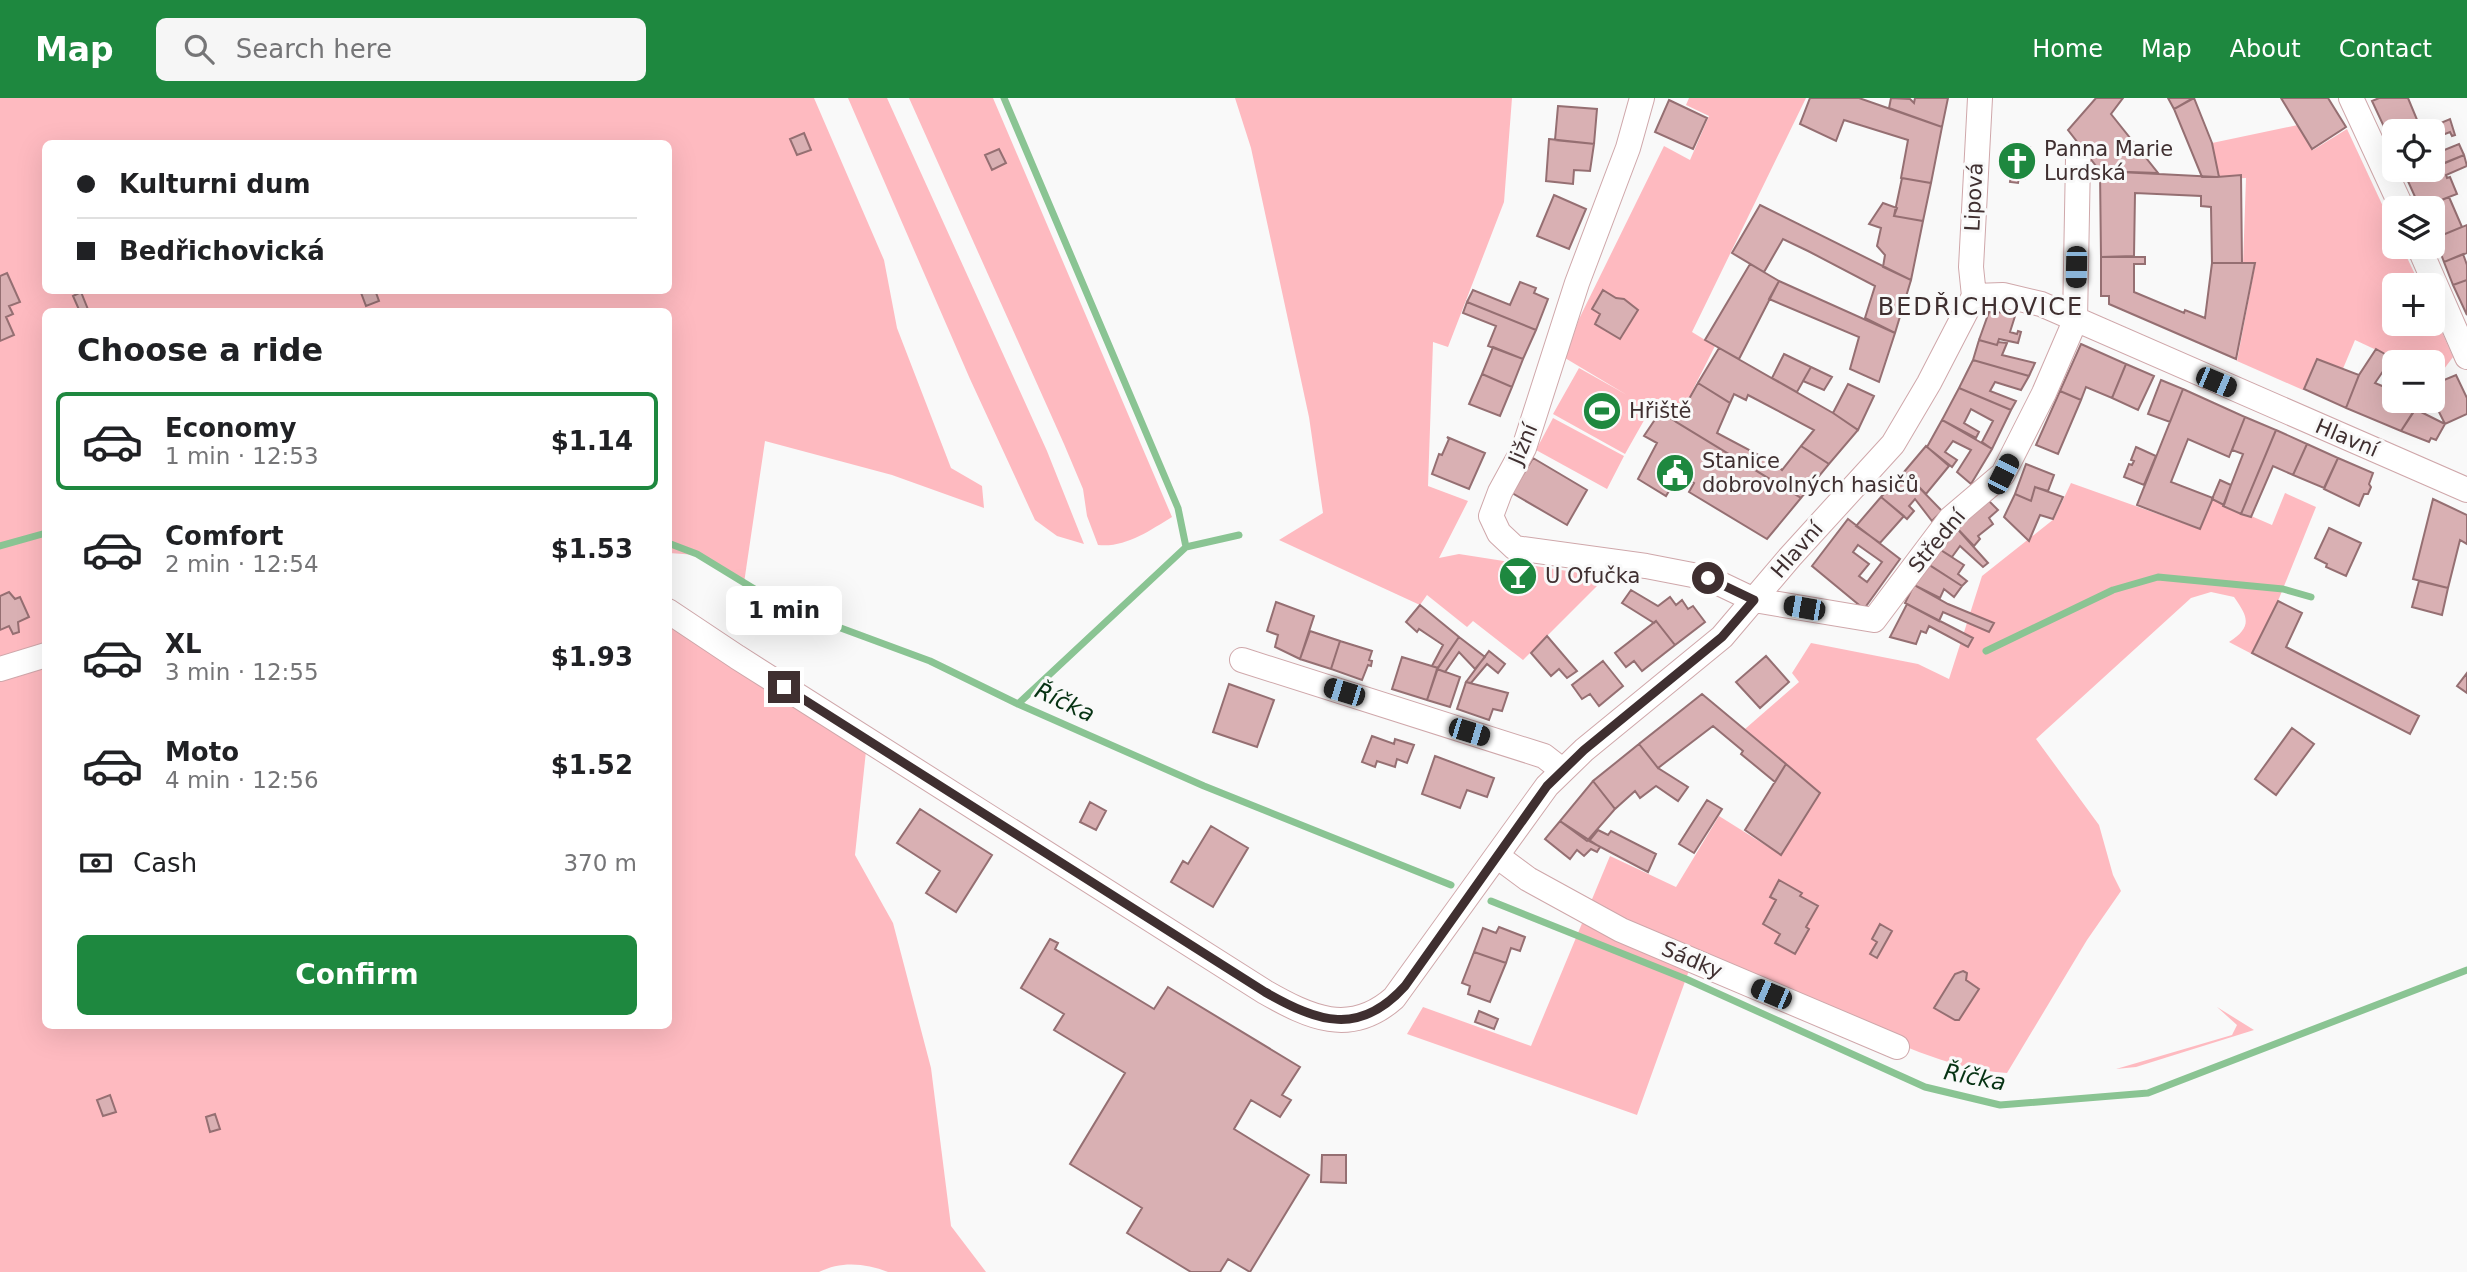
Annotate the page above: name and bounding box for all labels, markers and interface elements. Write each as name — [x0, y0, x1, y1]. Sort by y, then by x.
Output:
search box — [156, 18, 646, 81]
text: Map — [35, 30, 114, 69]
icon: search — [180, 30, 218, 68]
text: Search here — [236, 34, 392, 64]
text: Home — [2032, 35, 2103, 63]
text: Map — [2141, 35, 2192, 63]
text: About — [2230, 35, 2301, 63]
text: Contact — [2339, 35, 2432, 63]
map controls — [2382, 119, 2445, 413]
button: locate — [2382, 119, 2445, 182]
place label: Panna Marie Lurdská — [2044, 137, 2173, 185]
church icon: Panna Marie Lurdská — [1996, 140, 2038, 182]
street label: Lipová — [1960, 162, 1988, 232]
text: Kulturni dum — [119, 169, 311, 199]
button: layers — [2382, 196, 2445, 259]
text: Bedřichovická — [119, 236, 325, 266]
car — [2066, 246, 2087, 288]
button: + — [2382, 273, 2445, 336]
district label: BEDŘICHOVICE — [1878, 292, 2084, 321]
text: Choose a ride — [77, 331, 323, 369]
button: − — [2382, 350, 2445, 413]
car — [2193, 364, 2240, 400]
sports icon: Hřiště — [1581, 390, 1623, 432]
place label: Hřiště — [1629, 399, 1691, 423]
icon: car — [81, 410, 144, 473]
text: Economy — [165, 413, 296, 443]
street label: Hlavní — [2312, 414, 2383, 462]
street label: Jižní — [1503, 419, 1543, 470]
text: $1.14 — [551, 426, 633, 456]
text: 1 min · 12:53 — [165, 443, 319, 469]
place label: Stanice dobrovolných hasičů — [1702, 449, 1919, 497]
car — [1985, 451, 2022, 497]
public building icon: Stanice dobrovolných hasičů — [1654, 452, 1696, 494]
street label: Střední — [1904, 504, 1971, 577]
street label: Hlavní — [1766, 516, 1828, 583]
icon: car — [81, 518, 144, 581]
text: Comfort — [165, 521, 283, 551]
text: $1.53 — [551, 534, 633, 564]
text: 2 min · 12:54 — [165, 551, 319, 577]
bar icon: U Ofučka — [1497, 555, 1539, 597]
route start — [1692, 562, 1724, 594]
place label: U Ofučka — [1545, 564, 1640, 588]
callout: 1 min — [726, 586, 842, 634]
car — [1782, 594, 1827, 622]
text: 1 min — [748, 597, 820, 623]
icon: car — [81, 626, 144, 689]
text: XL — [165, 629, 202, 659]
text: $1.93 — [551, 642, 633, 672]
text: 3 min · 12:55 — [165, 659, 319, 685]
route end — [768, 671, 800, 703]
water label: Říčka — [1031, 676, 1099, 727]
car — [1321, 676, 1368, 708]
car — [1446, 716, 1493, 748]
icon: car — [81, 734, 144, 797]
text: Moto — [165, 737, 239, 767]
text: $1.52 — [551, 750, 633, 780]
text: 4 min · 12:56 — [165, 767, 319, 793]
icon: cash — [77, 844, 115, 882]
text: Cash — [133, 848, 197, 878]
text: 370 m — [563, 850, 637, 876]
button: Confirm — [77, 935, 637, 1015]
street label: Sádky — [1658, 937, 1726, 983]
car — [1748, 976, 1795, 1012]
water label: Říčka — [1942, 1057, 2008, 1096]

